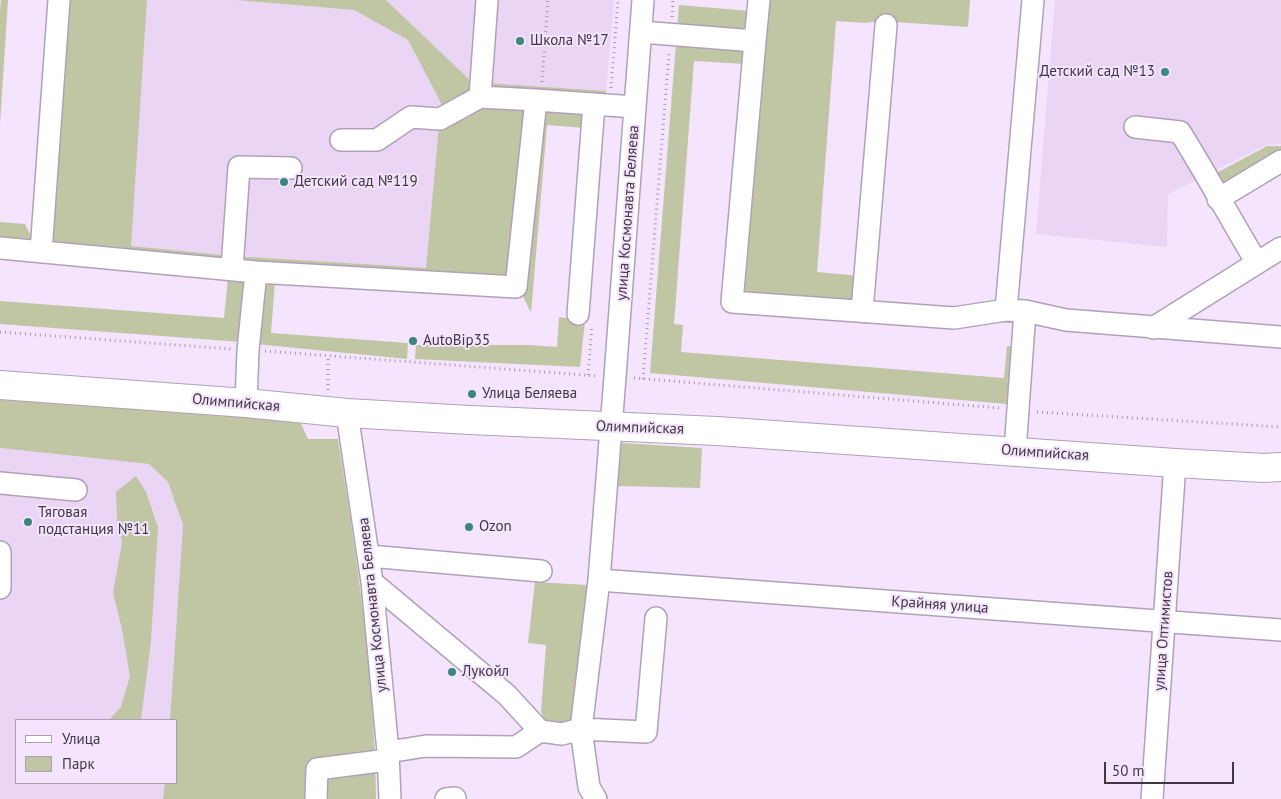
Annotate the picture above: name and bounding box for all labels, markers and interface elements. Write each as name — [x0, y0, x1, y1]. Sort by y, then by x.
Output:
place label: Школа №17 — [530, 32, 609, 50]
marker: Школа №17 — [514, 35, 526, 47]
place label: Детский сад №13 — [1040, 63, 1155, 81]
marker: Детский сад №13 — [1159, 66, 1171, 78]
street label: улица Космонавта Беляева — [613, 125, 643, 301]
place label: Детский сад №119 — [294, 173, 418, 191]
marker: Детский сад №119 — [278, 176, 290, 188]
place label: AutoBip35 — [423, 332, 490, 350]
marker: AutoBip35 — [407, 335, 419, 347]
place label: Улица Беляева — [482, 385, 577, 403]
marker: Улица Беляева — [466, 388, 478, 400]
street label: Олимпийская — [191, 390, 281, 416]
street label: Олимпийская — [596, 417, 684, 439]
street label: Олимпийская — [1000, 441, 1090, 465]
place label: Тяговая подстанция №11 — [38, 504, 149, 539]
marker: Тяговая подстанция №11 — [22, 516, 34, 528]
street label: улица Космонавта Беляева — [355, 517, 391, 693]
place label: Ozon — [479, 518, 512, 536]
marker: Ozon — [463, 521, 475, 533]
street label: улица Оптимистов — [1151, 570, 1177, 692]
street label: Крайняя улица — [891, 593, 989, 617]
place label: Лукойл — [462, 663, 509, 681]
marker: Лукойл — [446, 666, 458, 678]
legend — [15, 719, 178, 784]
text: Улица — [62, 729, 100, 748]
scale bar — [1106, 752, 1236, 784]
text: Парк — [62, 754, 95, 773]
text: 50 m — [1112, 761, 1145, 780]

